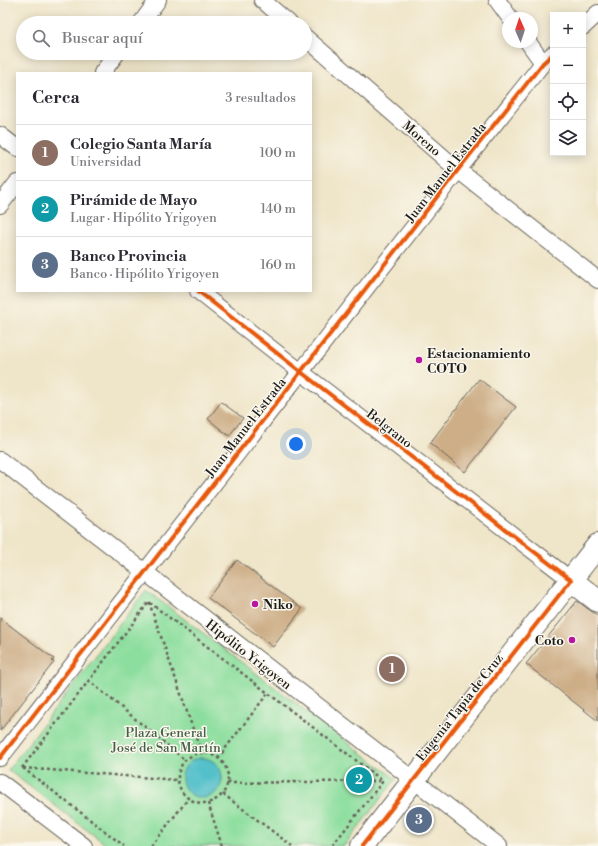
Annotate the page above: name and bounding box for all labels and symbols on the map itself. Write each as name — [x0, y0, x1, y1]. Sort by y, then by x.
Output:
north arrow — [502, 12, 538, 48]
street label: Moreno — [399, 118, 444, 160]
street label: Juan Manuel Estrada — [401, 119, 490, 226]
place label: Estacionamiento COTO — [427, 346, 531, 377]
marker: Estacionamiento COTO — [414, 355, 424, 365]
street label: Juan Manuel Estrada — [201, 374, 290, 481]
street label: Belgrano — [362, 405, 416, 452]
your location — [286, 434, 306, 454]
place label: Niko — [263, 597, 293, 613]
marker: Niko — [250, 599, 260, 609]
street label: Hipólito Yrigoyen — [202, 616, 295, 693]
place label: Coto — [535, 633, 564, 649]
marker: Coto — [567, 635, 577, 645]
street label: Eugenia Tapia de Cruz — [413, 651, 507, 765]
pin: 1 — [379, 654, 405, 684]
park label: Plaza General José de San Martín — [110, 725, 221, 756]
pin: 2 — [346, 765, 372, 795]
pin: 3 — [406, 805, 432, 835]

